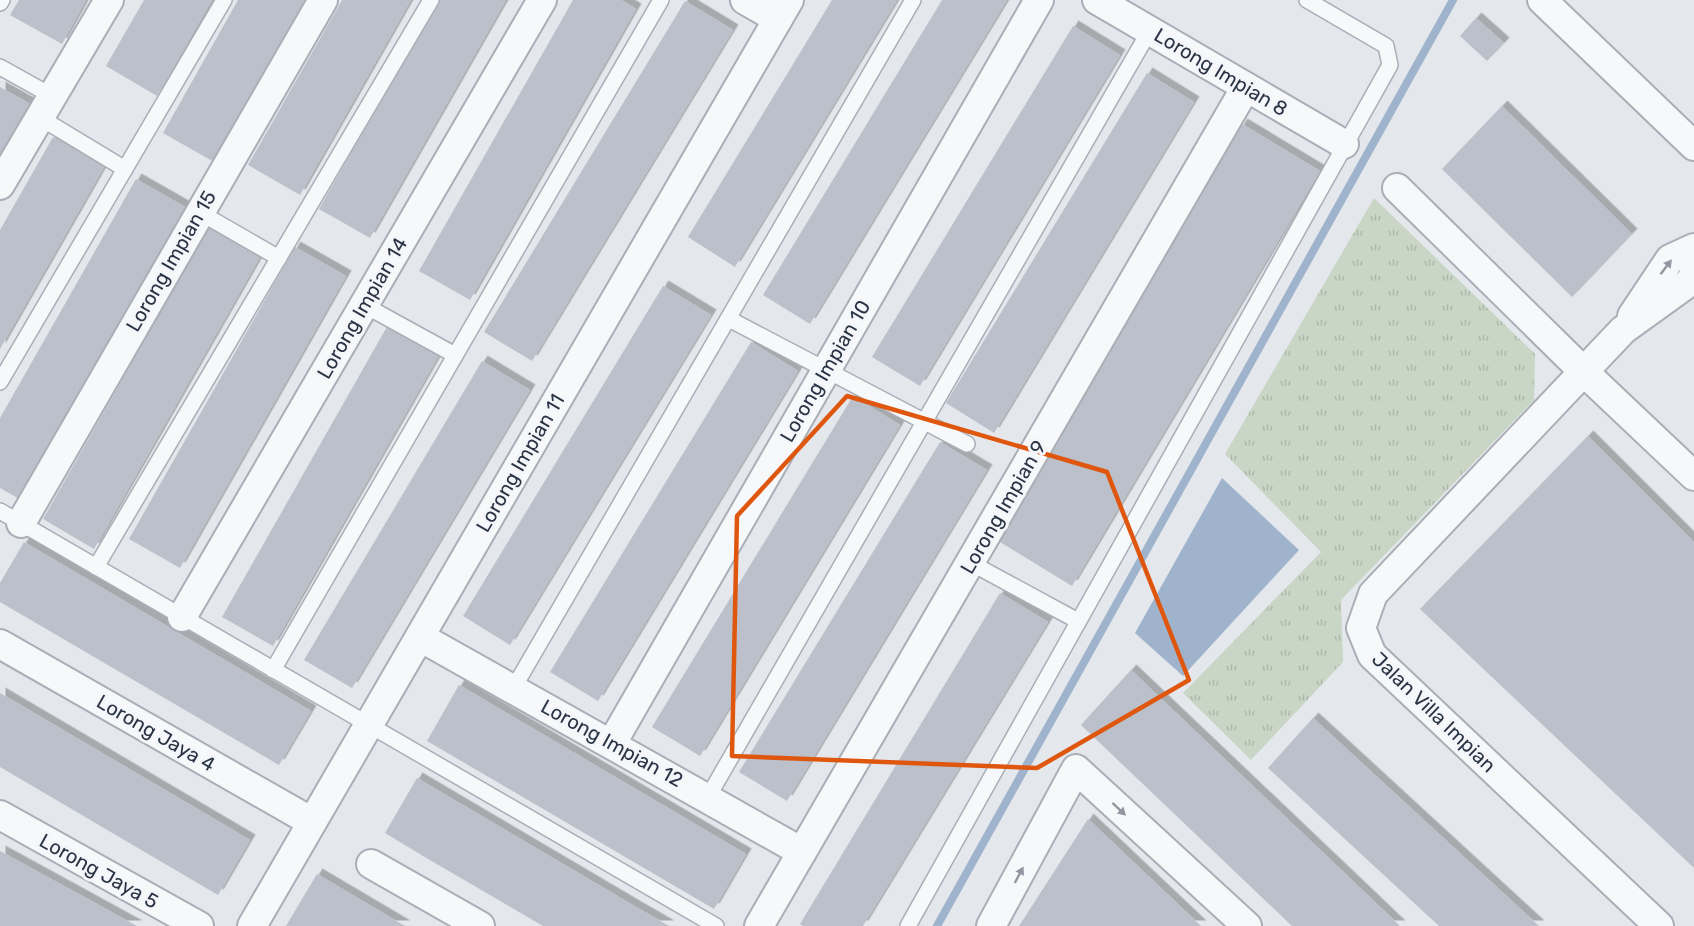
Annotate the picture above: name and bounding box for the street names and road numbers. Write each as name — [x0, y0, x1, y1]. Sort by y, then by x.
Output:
street label: Lorong Impian 8 — [1150, 23, 1292, 121]
street label: Lorong Impian 15 — [121, 186, 221, 336]
street label: Lorong Impian 14 — [312, 233, 412, 383]
street label: Lorong Impian 10 — [775, 296, 875, 446]
street label: Lorong Impian 11 — [471, 390, 569, 536]
street label: Lorong Impian 9 — [955, 436, 1051, 578]
street label: Jalan Villa Impian — [1367, 647, 1501, 777]
street label: Lorong Jaya 4 — [92, 689, 220, 777]
street label: Lorong Impian 12 — [537, 694, 687, 792]
street label: Lorong Jaya 5 — [35, 828, 163, 914]

